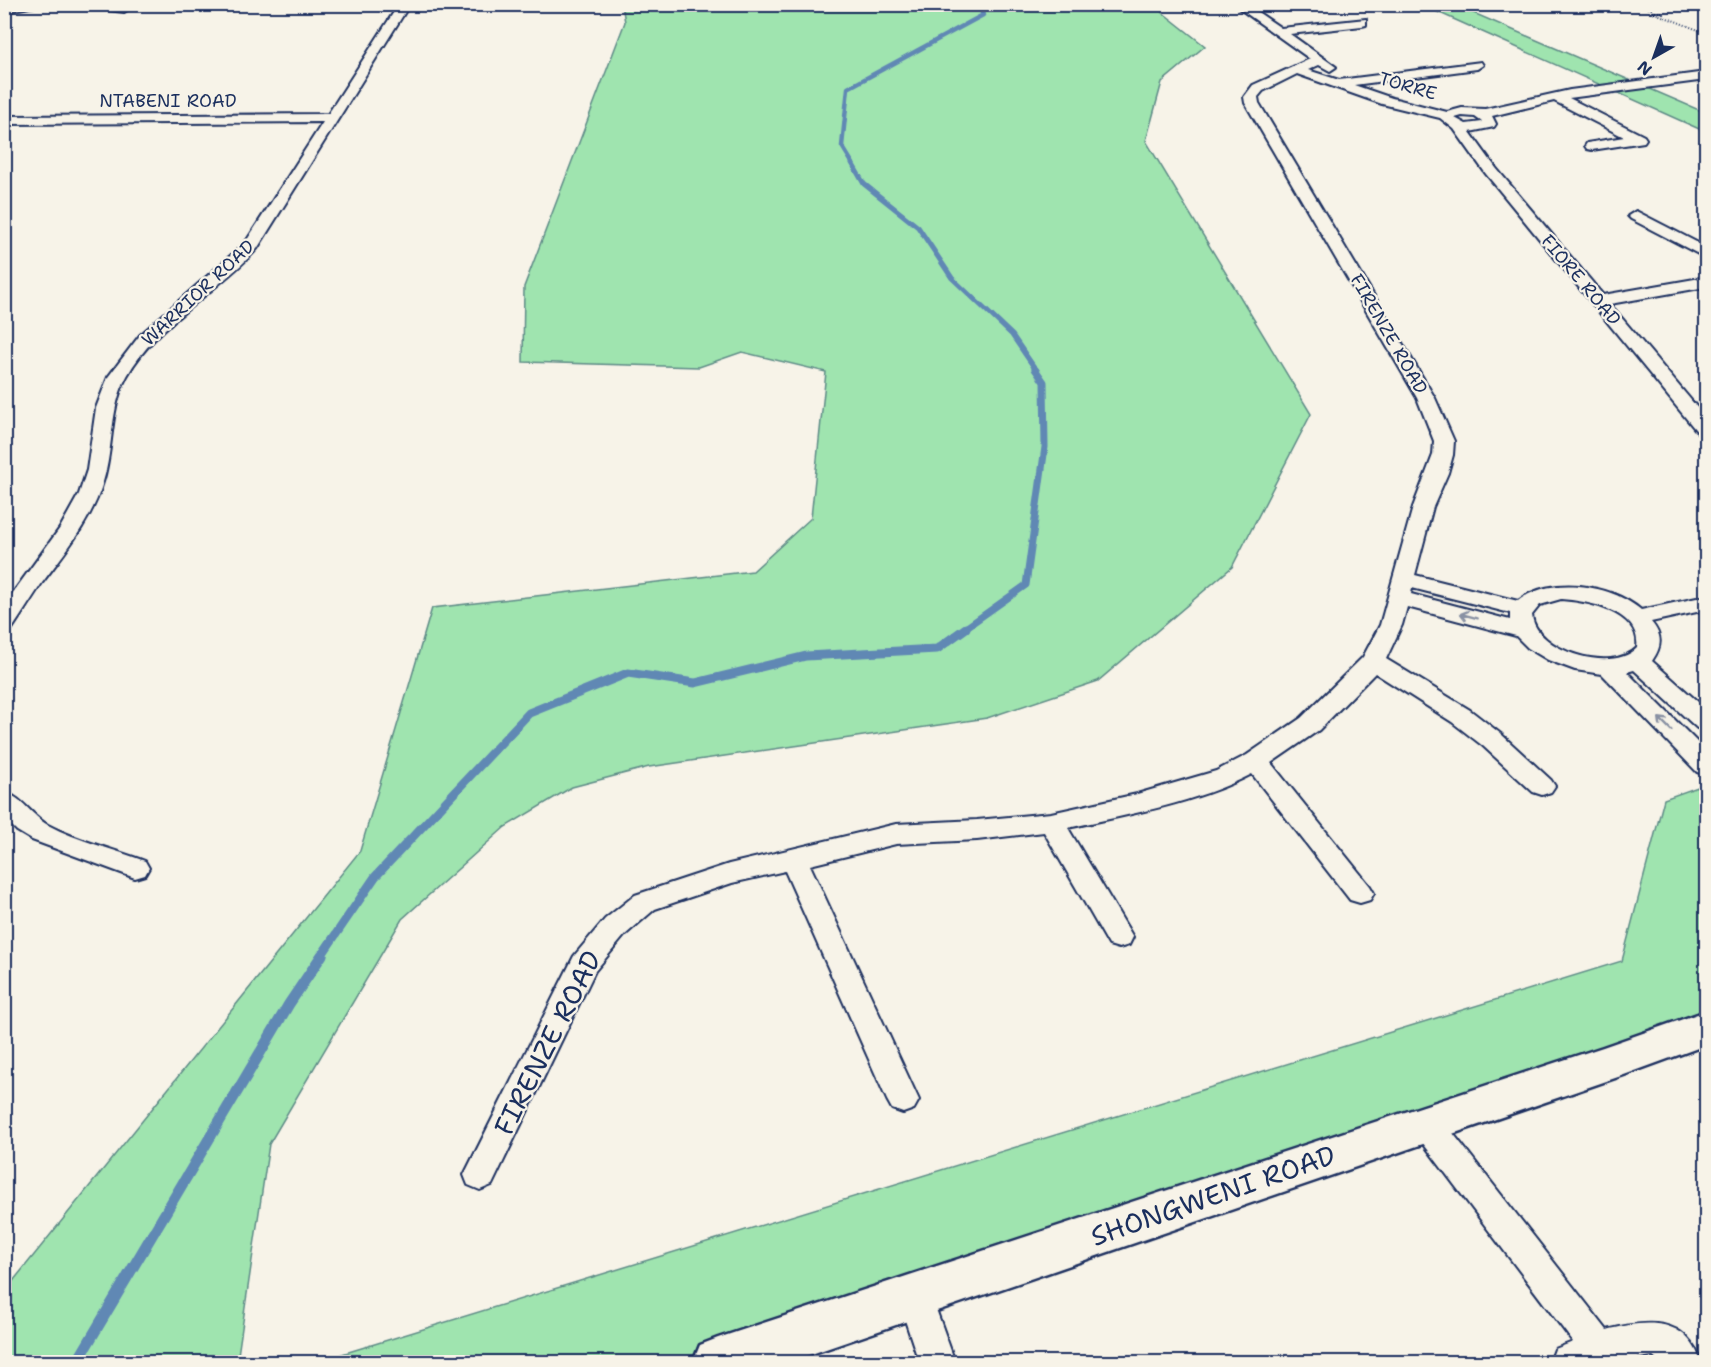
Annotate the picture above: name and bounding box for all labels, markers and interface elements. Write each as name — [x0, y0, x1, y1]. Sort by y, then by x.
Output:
north arrow — [1624, 27, 1684, 87]
text: N — [1633, 56, 1656, 80]
street label: TORRE — [1376, 66, 1440, 106]
street label: NTABENI ROAD — [99, 89, 237, 113]
street label: FIORE ROAD — [1536, 229, 1626, 331]
street label: WARRIOR ROAD — [136, 234, 260, 352]
street label: FIRENZE ROAD — [1345, 270, 1433, 399]
one-way arrow — [1460, 610, 1479, 621]
one-way arrow — [1658, 717, 1673, 732]
street label: FIRENZE ROAD — [485, 944, 610, 1141]
street label: SHONGWENI ROAD — [1086, 1136, 1340, 1255]

